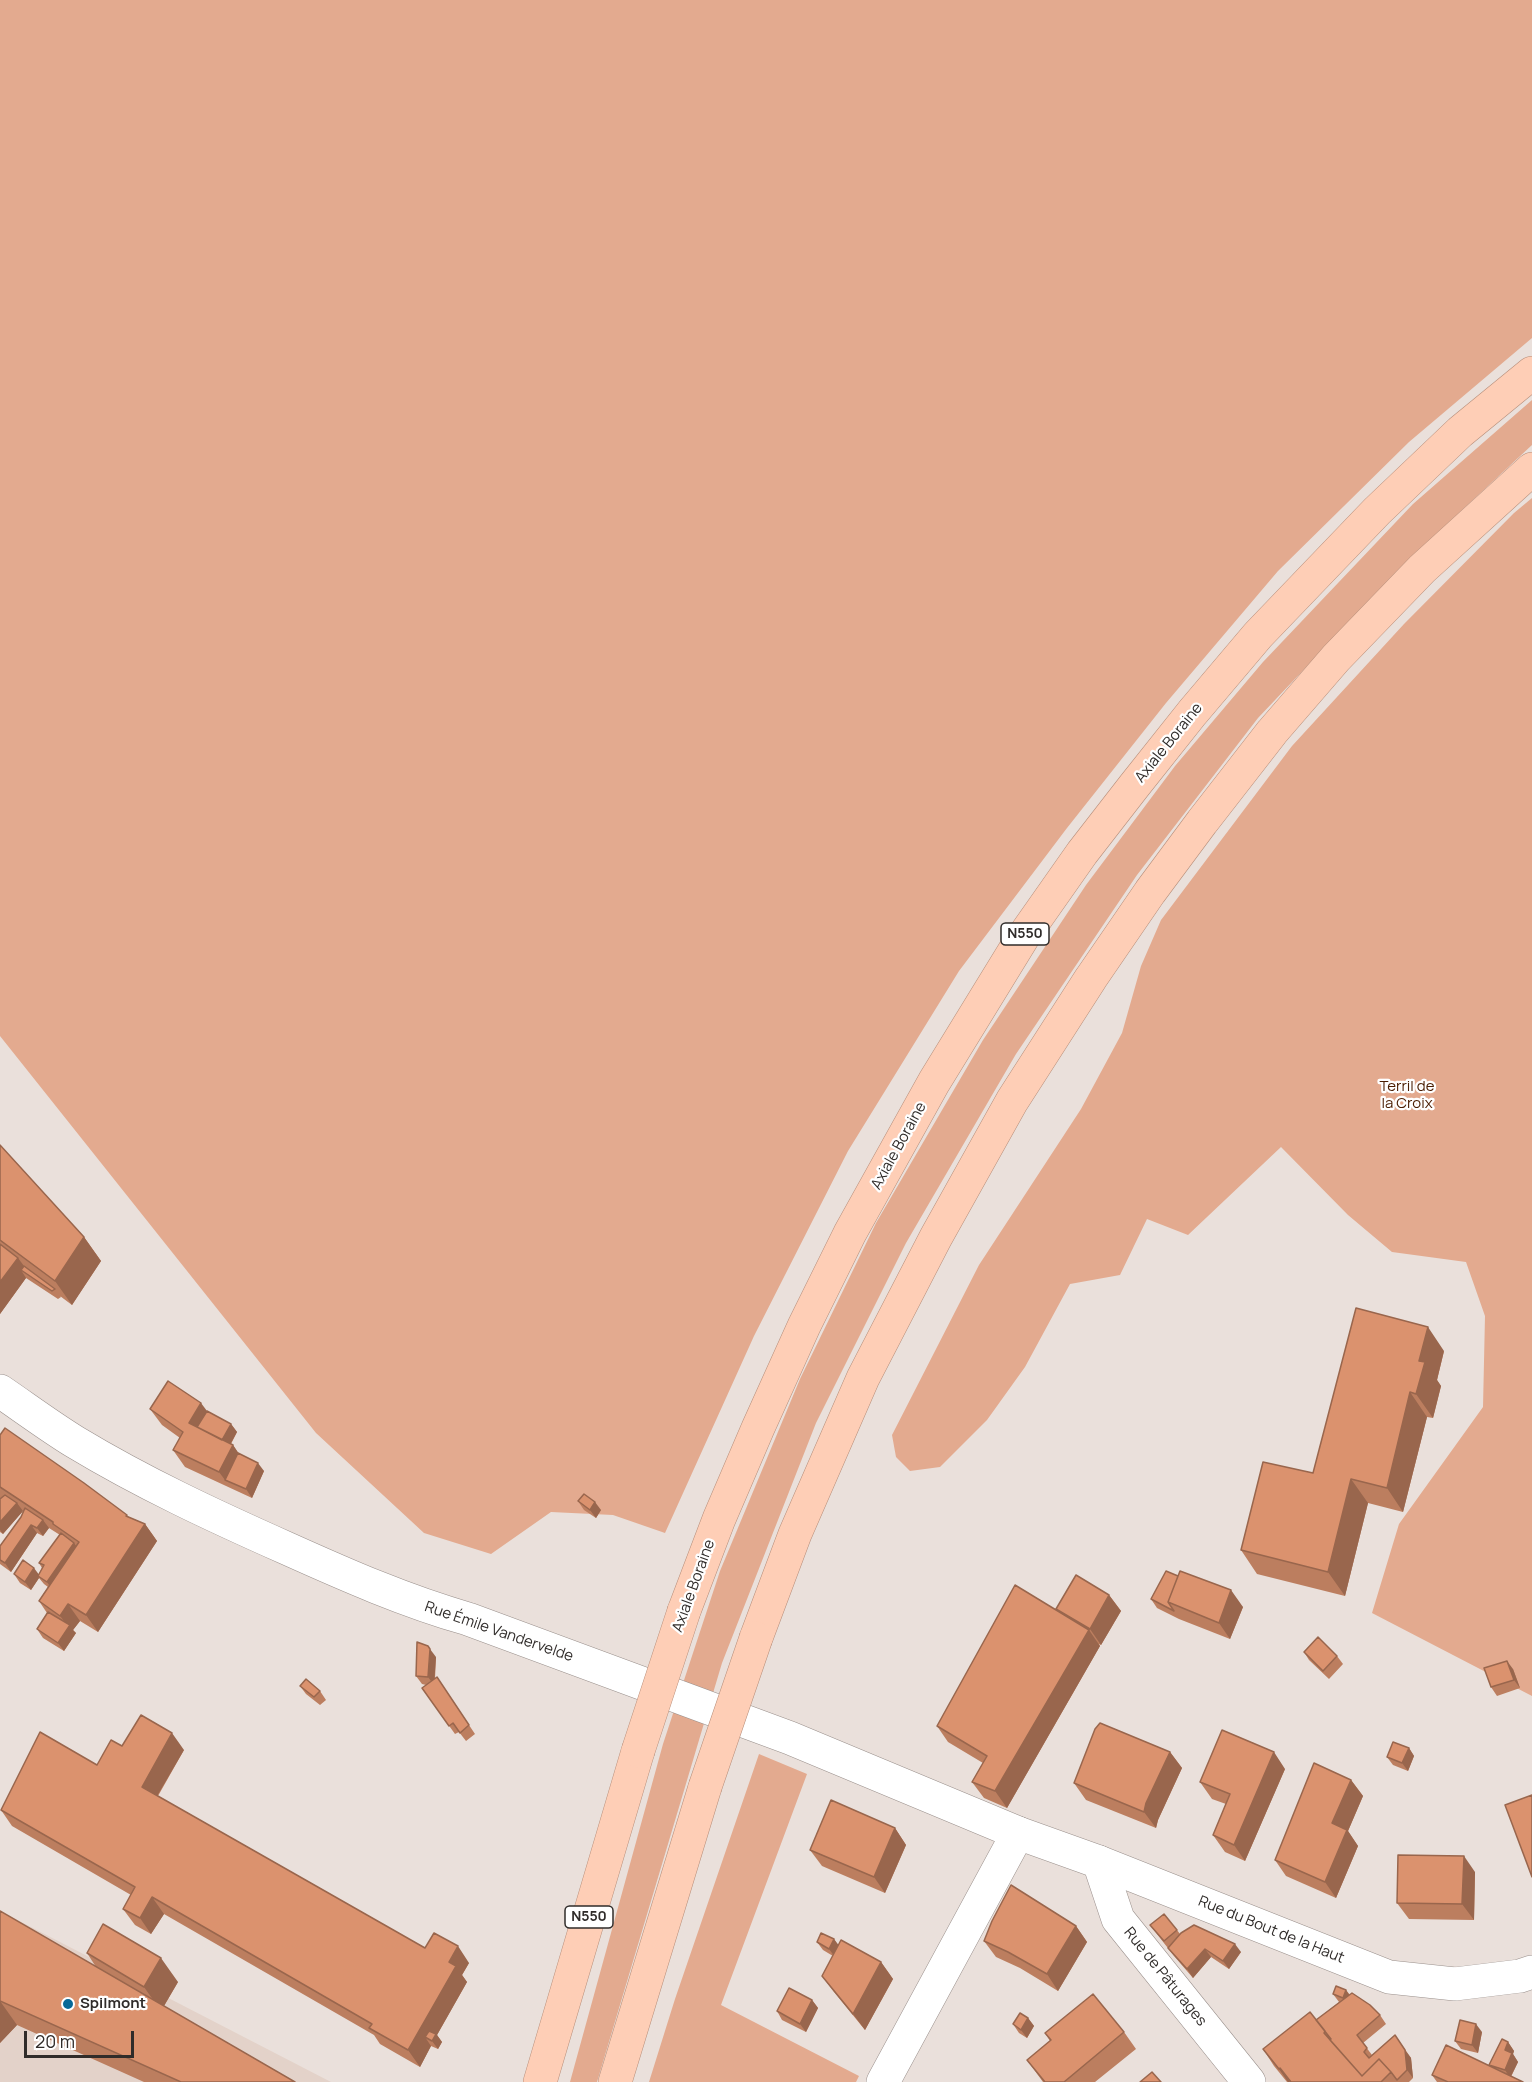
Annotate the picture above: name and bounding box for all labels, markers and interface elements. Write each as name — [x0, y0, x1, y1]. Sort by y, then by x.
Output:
street label: Axiale Boraine — [1131, 700, 1207, 786]
road number: N550 — [1001, 923, 1049, 945]
park label: Terril de la Croix — [1380, 1078, 1434, 1113]
street label: Axiale Boraine — [868, 1099, 930, 1193]
street label: Axiale Boraine — [669, 1537, 719, 1635]
street label: Rue Émile Vandervelde — [422, 1598, 576, 1666]
street label: Rue du Bout de la Haut — [1195, 1892, 1347, 1968]
road number: N550 — [565, 1906, 613, 1928]
street label: Rue de Pâturages — [1120, 1924, 1210, 2030]
place label: Spilmont — [80, 1995, 146, 2013]
marker: Spilmont — [61, 1997, 75, 2011]
scale bar — [27, 2019, 136, 2057]
text: 20 m — [35, 2029, 75, 2053]

